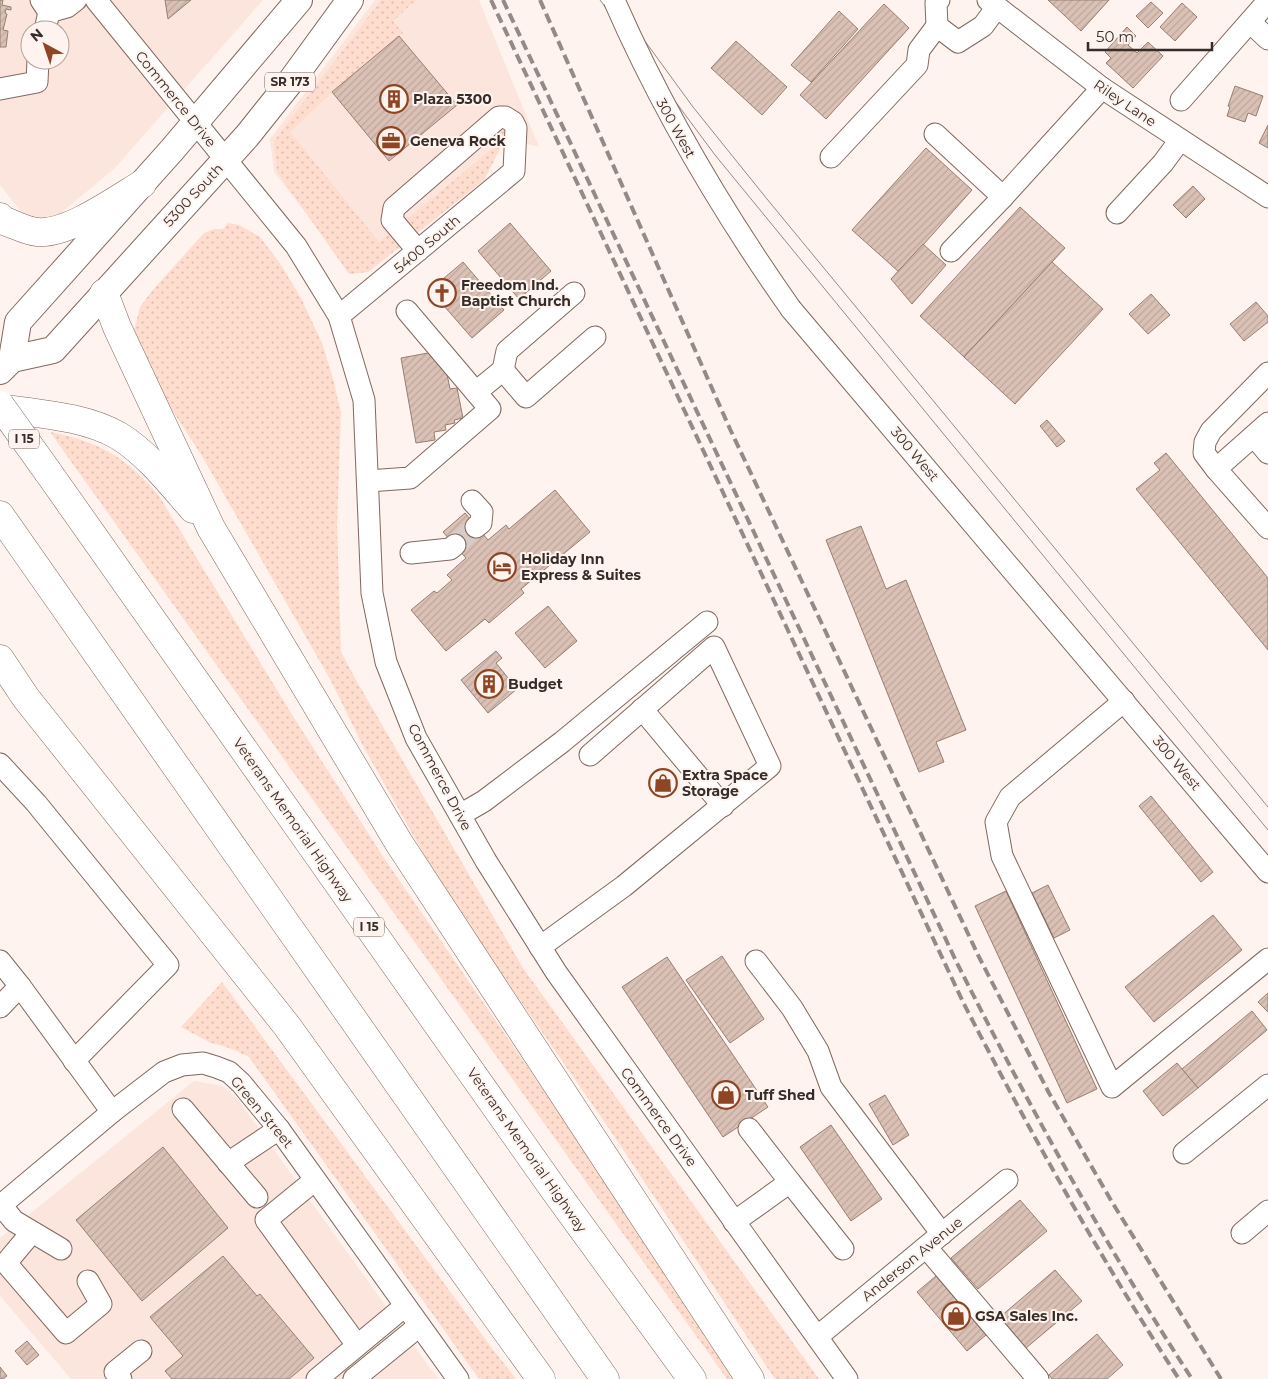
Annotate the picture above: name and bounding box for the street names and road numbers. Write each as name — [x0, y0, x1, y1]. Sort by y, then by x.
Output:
street label: Commerce Drive — [132, 47, 220, 151]
road number: SR 173 — [265, 72, 315, 91]
street label: Riley Lane — [1090, 75, 1160, 131]
street label: 300 West — [652, 95, 700, 161]
street label: 5300 South — [159, 160, 227, 230]
street label: 5400 South — [390, 211, 464, 277]
street label: 300 West — [887, 423, 943, 485]
road number: I 15 — [9, 429, 39, 448]
street label: Commerce Drive — [404, 720, 476, 834]
street label: 300 West — [1149, 732, 1205, 794]
street label: Veterans Memorial Highway — [229, 734, 357, 906]
road number: I 15 — [354, 918, 384, 936]
street label: Veterans Memorial Highway — [463, 1064, 591, 1236]
street label: Commerce Drive — [617, 1064, 701, 1170]
street label: Green Street — [227, 1072, 298, 1152]
street label: Anderson Avenue — [858, 1213, 966, 1305]

